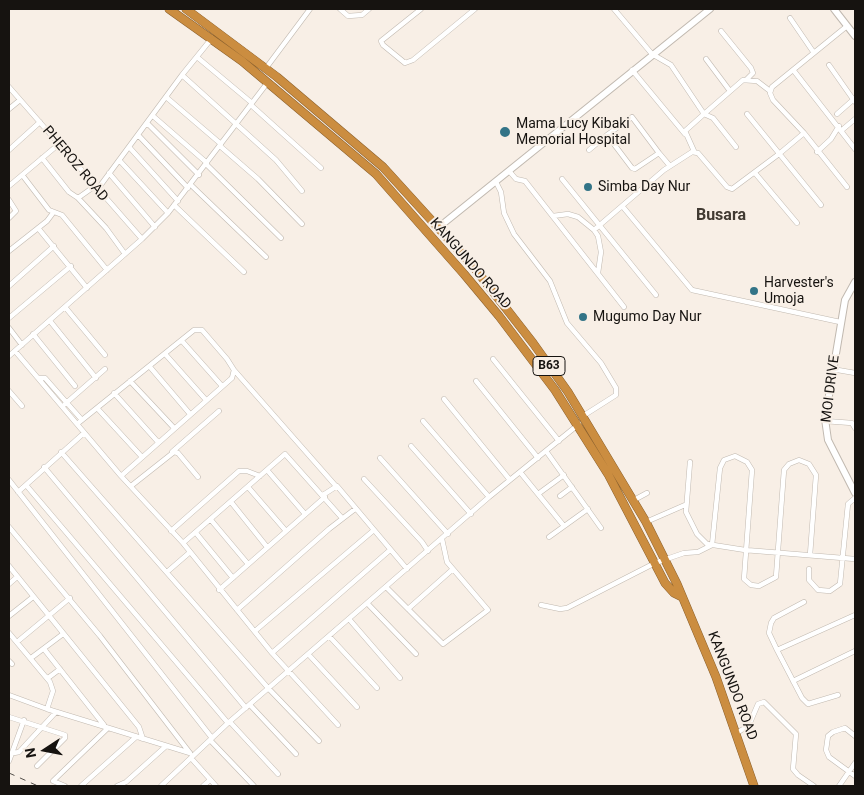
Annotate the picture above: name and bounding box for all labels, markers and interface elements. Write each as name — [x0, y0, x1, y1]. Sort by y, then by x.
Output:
place label: Mama Lucy Kibaki Memorial Hospital — [516, 116, 631, 148]
street label: PHEROZ ROAD — [39, 123, 111, 205]
marker: Mama Lucy Kibaki Memorial Hospital — [498, 125, 512, 139]
place label: Simba Day Nur — [598, 179, 690, 195]
marker: Simba Day Nur — [582, 181, 594, 193]
district label: Busara — [696, 206, 746, 226]
street label: KANGUNDO ROAD — [426, 215, 514, 313]
place label: Harvester's Umoja — [764, 275, 834, 308]
marker: Harvester's Umoja — [748, 285, 760, 297]
place label: Mugumo Day Nur — [593, 309, 701, 325]
marker: Mugumo Day Nur — [577, 311, 589, 323]
street label: MOI DRIVE — [819, 354, 843, 424]
road number: B63 — [533, 356, 565, 376]
street label: KANGUNDO ROAD — [704, 629, 760, 743]
north arrow — [20, 725, 70, 775]
text: N — [21, 746, 39, 759]

